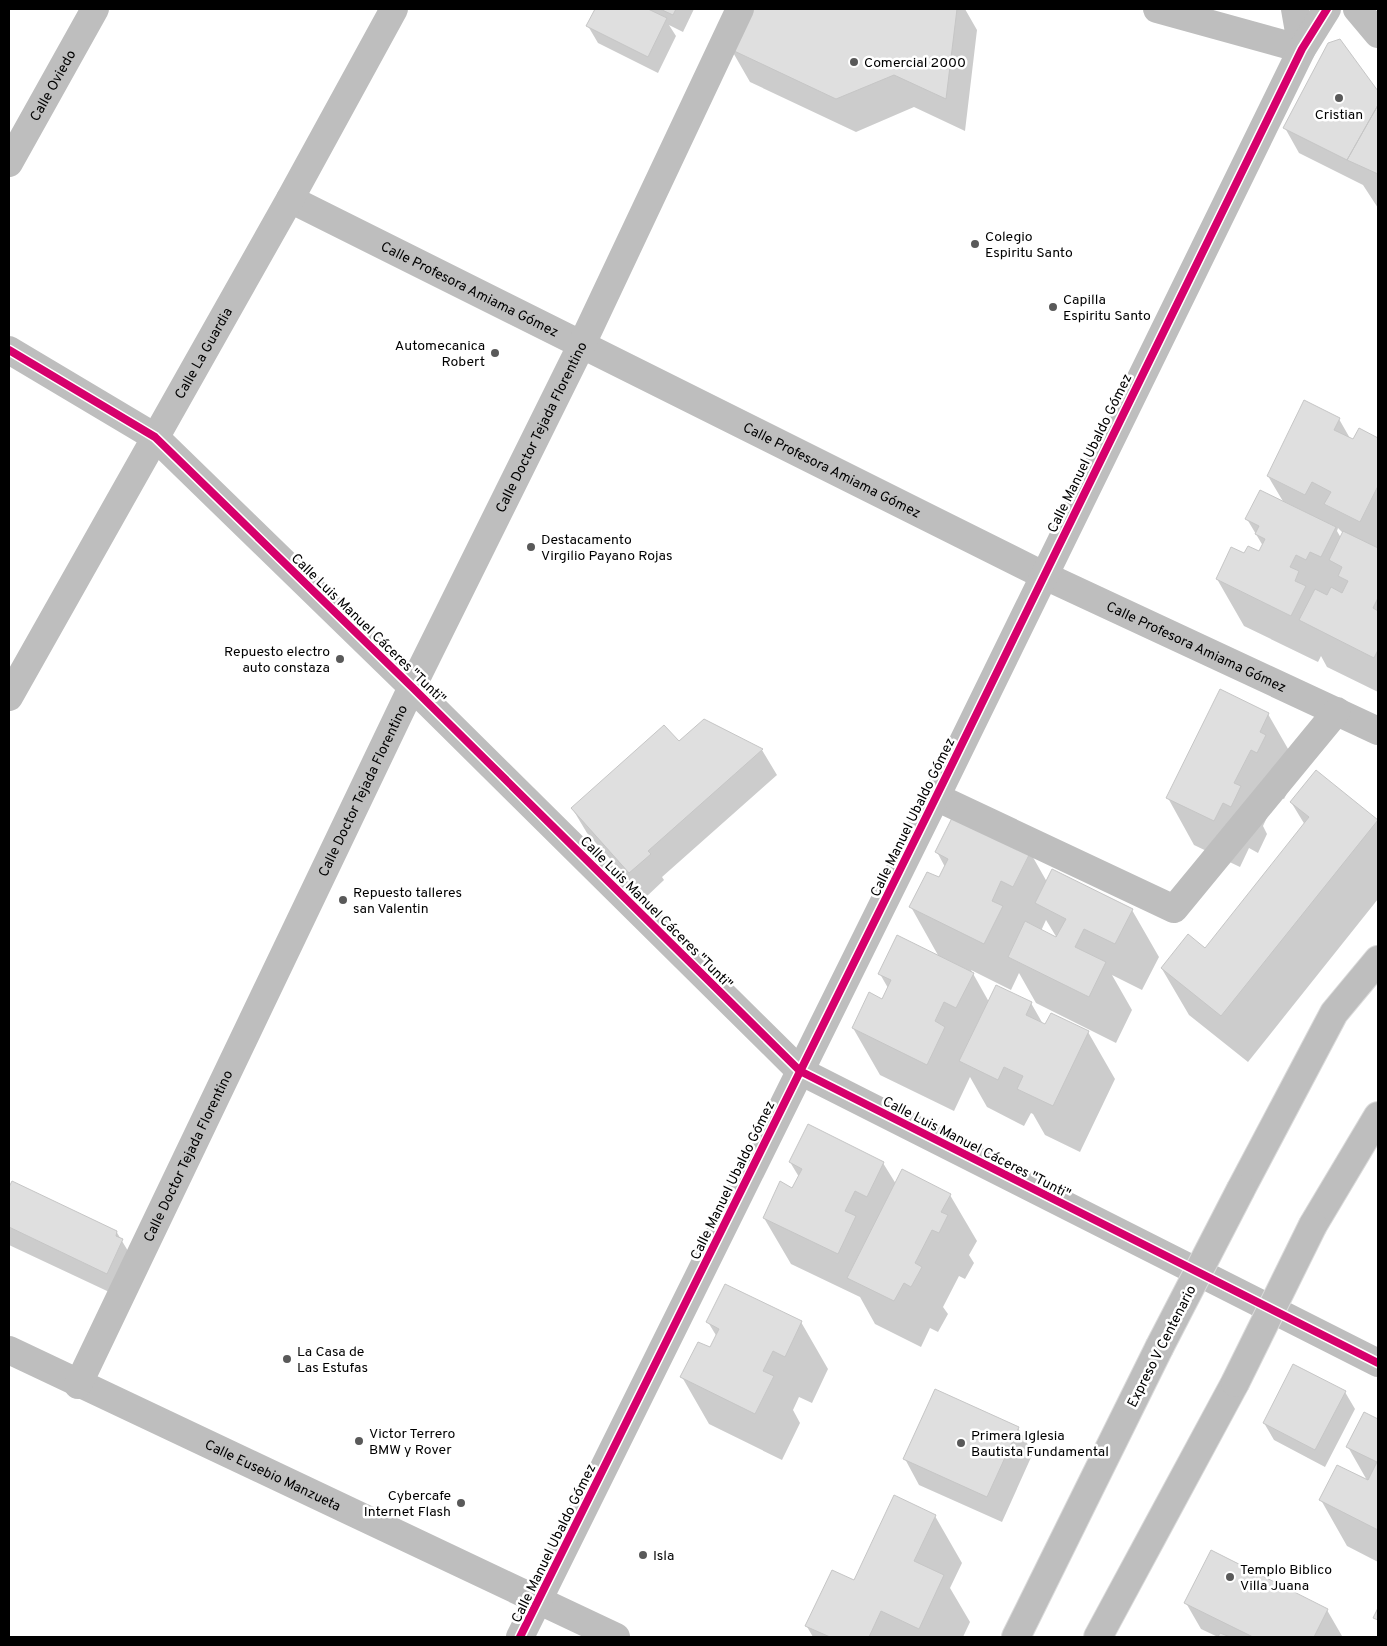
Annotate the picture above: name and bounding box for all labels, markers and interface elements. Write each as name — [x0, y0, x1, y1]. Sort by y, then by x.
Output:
street label: Calle Oviedo — [27, 47, 80, 125]
place label: Comercial 2000 — [864, 55, 966, 72]
marker: Comercial 2000 — [848, 56, 860, 68]
marker: Cristian — [1333, 92, 1345, 104]
place label: Cristian — [1315, 107, 1363, 124]
place label: Colegio Espiritu Santo — [985, 229, 1073, 262]
marker: Colegio Espiritu Santo — [969, 238, 981, 250]
street label: Calle Profesora Amiama Gómez — [377, 239, 561, 342]
place label: Capilla Espiritu Santo — [1063, 292, 1151, 325]
marker: Capilla Espiritu Santo — [1047, 301, 1059, 313]
street label: Calle La Guardia — [172, 305, 237, 402]
place label: Automecanica Robert — [395, 338, 485, 371]
street label: Calle Doctor Tejada Florentino — [493, 339, 592, 516]
marker: Automecanica Robert — [489, 347, 501, 359]
street label: Calle Manuel Ubaldo Gómez — [1044, 371, 1136, 536]
street label: Calle Profesora Amiama Gómez — [740, 420, 923, 523]
place label: Destacamento Virgilio Payano Rojas — [541, 532, 673, 565]
marker: Destacamento Virgilio Payano Rojas — [525, 541, 537, 553]
street label: Calle Luis Manuel Cáceres "Tunti" — [287, 550, 449, 708]
street label: Calle Profesora Amiama Gómez — [1103, 599, 1289, 697]
place label: Repuesto electro auto constaza — [224, 644, 330, 677]
marker: Repuesto electro auto constaza — [334, 653, 346, 665]
street label: Calle Doctor Tejada Florentino — [315, 702, 412, 880]
street label: Calle Manuel Ubaldo Gómez — [867, 735, 959, 900]
street label: Calle Luis Manuel Cáceres "Tunti" — [576, 833, 736, 993]
place label: Repuesto talleres san Valentin — [353, 885, 462, 918]
marker: Repuesto talleres san Valentin — [337, 894, 349, 906]
street label: Calle Doctor Tejada Florentino — [141, 1068, 237, 1245]
street label: Calle Luis Manuel Cáceres "Tunti" — [879, 1093, 1073, 1203]
street label: Calle Manuel Ubaldo Gómez — [687, 1098, 779, 1263]
street label: Expreso V Centenario — [1124, 1283, 1201, 1410]
place label: La Casa de Las Estufas — [297, 1344, 368, 1377]
marker: La Casa de Las Estufas — [281, 1353, 293, 1365]
place label: Victor Terrero BMW y Rover — [369, 1426, 455, 1459]
place label: Primera Iglesia Bautista Fundamental — [971, 1428, 1109, 1461]
marker: Victor Terrero BMW y Rover — [353, 1435, 365, 1447]
street label: Calle Eusebio Manzueta — [202, 1437, 343, 1516]
marker: Primera Iglesia Bautista Fundamental — [955, 1437, 967, 1449]
street label: Calle Manuel Ubaldo Gómez — [508, 1461, 600, 1626]
place label: Cybercafe Internet Flash — [364, 1488, 451, 1521]
marker: Cybercafe Internet Flash — [455, 1497, 467, 1509]
place label: Isla — [653, 1548, 674, 1565]
marker: Isla — [637, 1549, 649, 1561]
place label: Templo Biblico Villa Juana — [1240, 1562, 1332, 1595]
marker: Templo Biblico Villa Juana — [1224, 1571, 1236, 1583]

